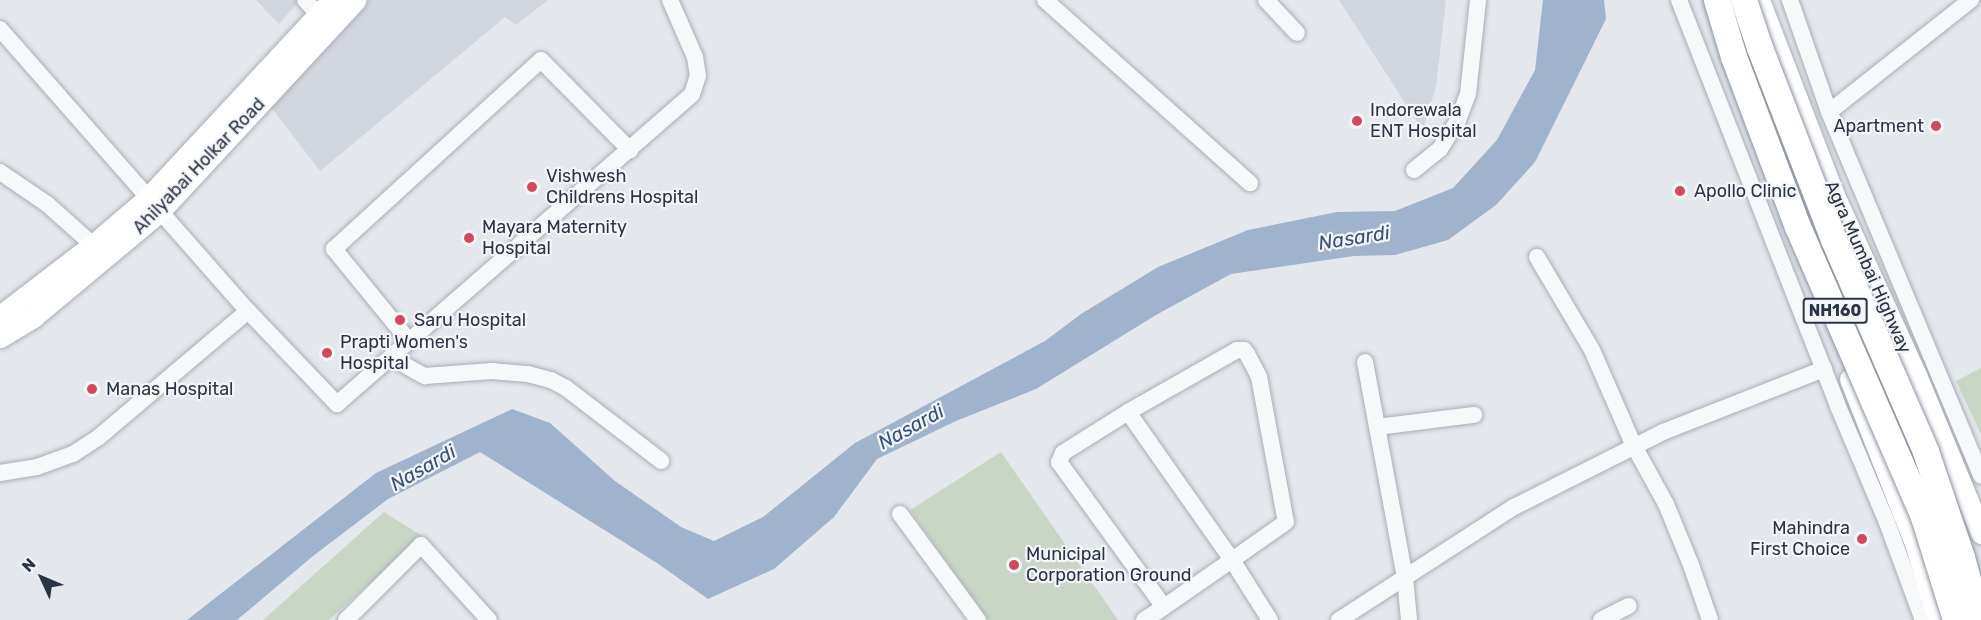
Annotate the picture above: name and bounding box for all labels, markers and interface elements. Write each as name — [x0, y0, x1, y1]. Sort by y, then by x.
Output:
street label: Ahilyabai Holkar Road — [128, 93, 270, 239]
place label: Indorewala ENT Hospital — [1370, 100, 1477, 142]
marker: Indorewala ENT Hospital — [1348, 112, 1366, 130]
place label: Apartment — [1834, 115, 1924, 137]
marker: Apartment — [1929, 119, 1943, 133]
place label: Vishwesh Childrens Hospital — [546, 166, 698, 208]
street label: Agra Mumbai Highway — [1820, 177, 1916, 357]
marker: Vishwesh Childrens Hospital — [523, 178, 541, 196]
place label: Apollo Clinic — [1694, 180, 1797, 202]
marker: Apollo Clinic — [1671, 182, 1689, 200]
place label: Mayara Maternity Hospital — [482, 217, 627, 260]
water label: Nasardi — [1317, 221, 1391, 255]
marker: Mayara Maternity Hospital — [460, 229, 478, 247]
road number: NH160 — [1802, 298, 1868, 324]
place label: Saru Hospital — [414, 309, 526, 331]
marker: Saru Hospital — [391, 311, 409, 329]
place label: Prapti Women's Hospital — [340, 332, 468, 374]
marker: Prapti Women's Hospital — [318, 344, 336, 362]
place label: Manas Hospital — [106, 378, 233, 400]
marker: Manas Hospital — [83, 380, 101, 398]
water label: Nasardi — [874, 399, 948, 455]
water label: Nasardi — [386, 440, 460, 496]
place label: Mahindra First Choice — [1750, 518, 1850, 560]
marker: Mahindra First Choice — [1855, 532, 1869, 546]
place label: Municipal Corporation Ground — [1026, 544, 1192, 586]
north arrow — [12, 548, 72, 608]
text: N — [18, 554, 40, 576]
marker: Municipal Corporation Ground — [1007, 558, 1021, 572]

